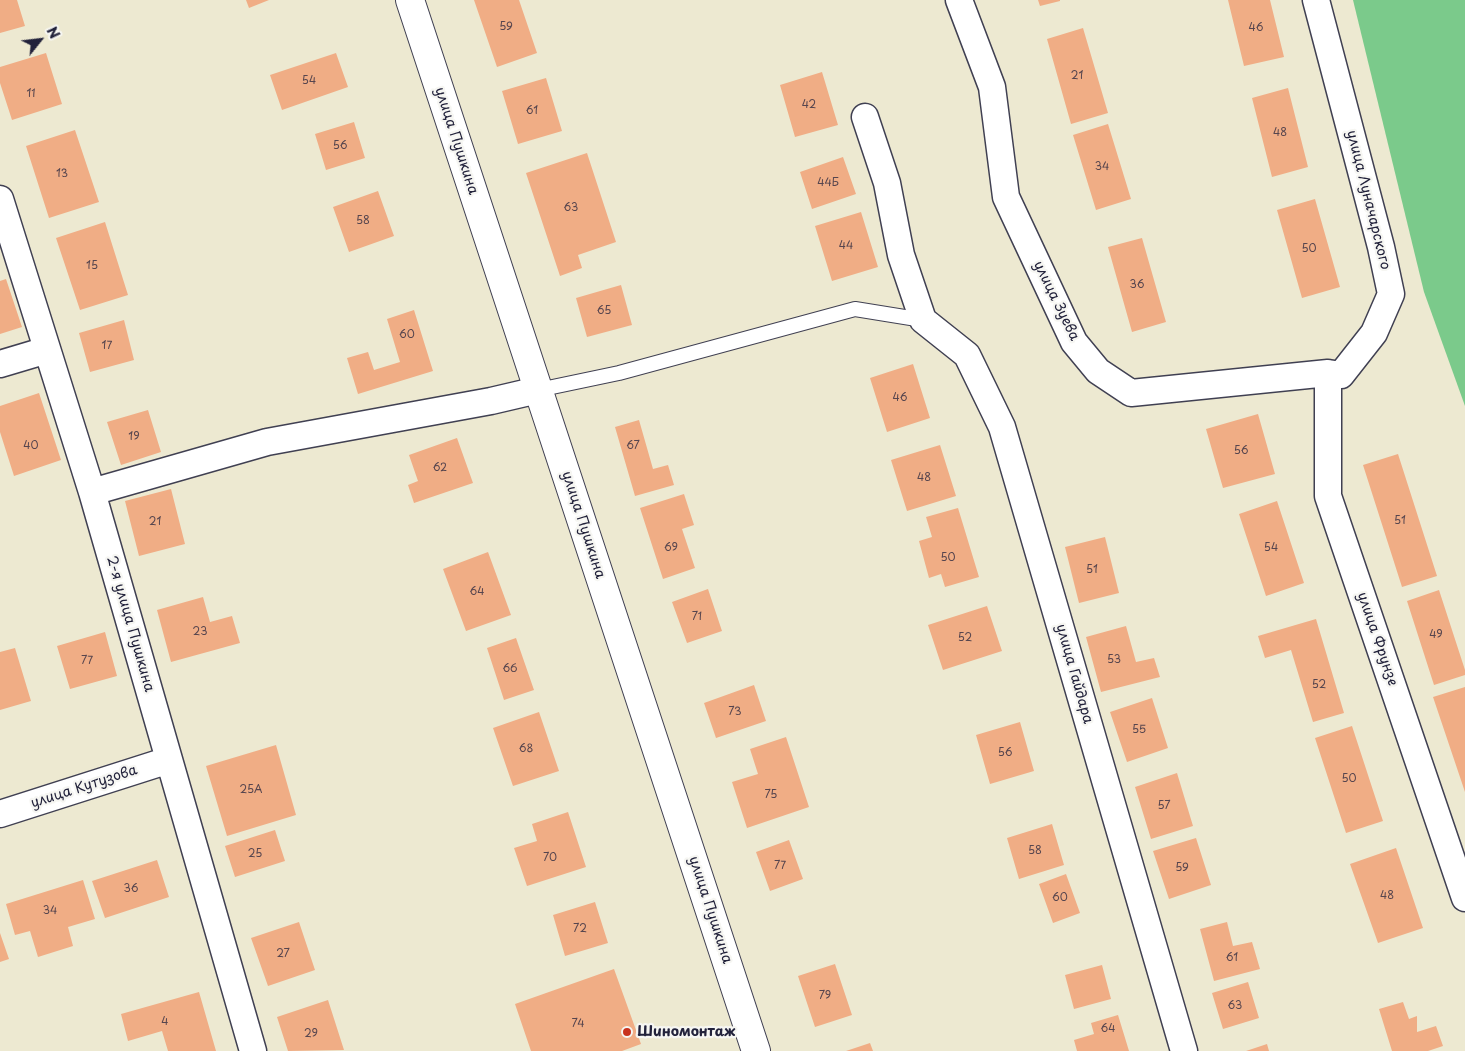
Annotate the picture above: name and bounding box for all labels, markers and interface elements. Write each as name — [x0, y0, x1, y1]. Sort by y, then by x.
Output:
north arrow — [15, 15, 65, 65]
house number: 59 — [499, 20, 513, 34]
house number: 46 — [1249, 21, 1263, 35]
text: N — [42, 23, 65, 42]
house number: 21 — [1071, 69, 1083, 83]
house number: 54 — [302, 74, 316, 88]
street label: улица Пушкина — [431, 85, 481, 197]
house number: 11 — [26, 87, 36, 101]
house number: 42 — [802, 98, 816, 112]
house number: 61 — [526, 104, 538, 118]
house number: 48 — [1273, 126, 1287, 140]
street label: улица Луначарского — [1343, 129, 1393, 271]
house number: 56 — [333, 139, 347, 153]
house number: 34 — [1095, 160, 1109, 174]
house number: 13 — [56, 167, 68, 181]
house number: 44Б — [817, 176, 839, 190]
house number: 63 — [564, 201, 578, 215]
house number: 58 — [356, 214, 370, 228]
house number: 44 — [839, 239, 853, 253]
house number: 50 — [1301, 242, 1317, 256]
street label: улица Зуева — [1029, 258, 1083, 344]
house number: 15 — [86, 259, 98, 273]
house number: 36 — [1130, 278, 1144, 292]
house number: 65 — [597, 304, 611, 318]
house number: 60 — [399, 328, 415, 342]
house number: 17 — [102, 339, 112, 353]
house number: 46 — [893, 391, 907, 405]
house number: 19 — [128, 430, 140, 444]
house number: 40 — [23, 439, 39, 453]
house number: 67 — [626, 439, 640, 453]
house number: 56 — [1234, 444, 1248, 458]
house number: 62 — [433, 461, 447, 475]
street label: улица Пушкина — [558, 469, 608, 581]
house number: 48 — [917, 471, 931, 485]
house number: 51 — [1394, 514, 1406, 528]
house number: 21 — [149, 515, 161, 529]
house number: 69 — [664, 541, 678, 555]
house number: 54 — [1264, 541, 1278, 555]
house number: 50 — [940, 551, 956, 565]
street label: 2-я улица Пушкина — [103, 554, 157, 694]
house number: 51 — [1086, 563, 1098, 577]
house number: 64 — [470, 585, 484, 599]
street label: улица Фрунзе — [1353, 590, 1401, 688]
house number: 71 — [692, 610, 702, 624]
street label: улица Гайдара — [1052, 622, 1096, 726]
house number: 23 — [193, 625, 207, 639]
house number: 49 — [1429, 628, 1443, 642]
house number: 52 — [958, 631, 972, 645]
house number: 53 — [1107, 653, 1121, 667]
house number: 77 — [81, 654, 93, 668]
house number: 66 — [502, 662, 518, 676]
house number: 52 — [1312, 678, 1326, 692]
house number: 73 — [728, 705, 742, 719]
house number: 55 — [1132, 723, 1146, 737]
house number: 68 — [519, 742, 533, 756]
house number: 56 — [998, 746, 1012, 760]
street label: улица Кутузова — [29, 762, 139, 812]
house number: 50 — [1341, 772, 1357, 786]
house number: 25А — [239, 783, 263, 797]
house number: 75 — [765, 788, 777, 802]
house number: 57 — [1157, 799, 1171, 813]
house number: 58 — [1028, 844, 1042, 858]
house number: 25 — [248, 847, 262, 861]
house number: 70 — [543, 851, 557, 865]
street label: улица Пушкина — [685, 854, 735, 966]
house number: 77 — [774, 859, 786, 873]
house number: 59 — [1175, 861, 1189, 875]
house number: 36 — [124, 882, 138, 896]
house number: 48 — [1380, 889, 1394, 903]
house number: 60 — [1052, 891, 1068, 905]
house number: 34 — [43, 904, 57, 918]
house number: 72 — [573, 922, 587, 936]
house number: 27 — [276, 947, 290, 961]
house number: 61 — [1226, 951, 1238, 965]
house number: 79 — [819, 989, 831, 1003]
house number: 63 — [1228, 999, 1242, 1013]
house number: 4 — [161, 1015, 169, 1029]
house number: 74 — [571, 1017, 585, 1031]
house number: 64 — [1101, 1022, 1115, 1036]
place label: Шиномонтаж — [637, 1024, 735, 1040]
marker: Шиномонтаж — [621, 1026, 633, 1038]
house number: 29 — [304, 1027, 318, 1041]

